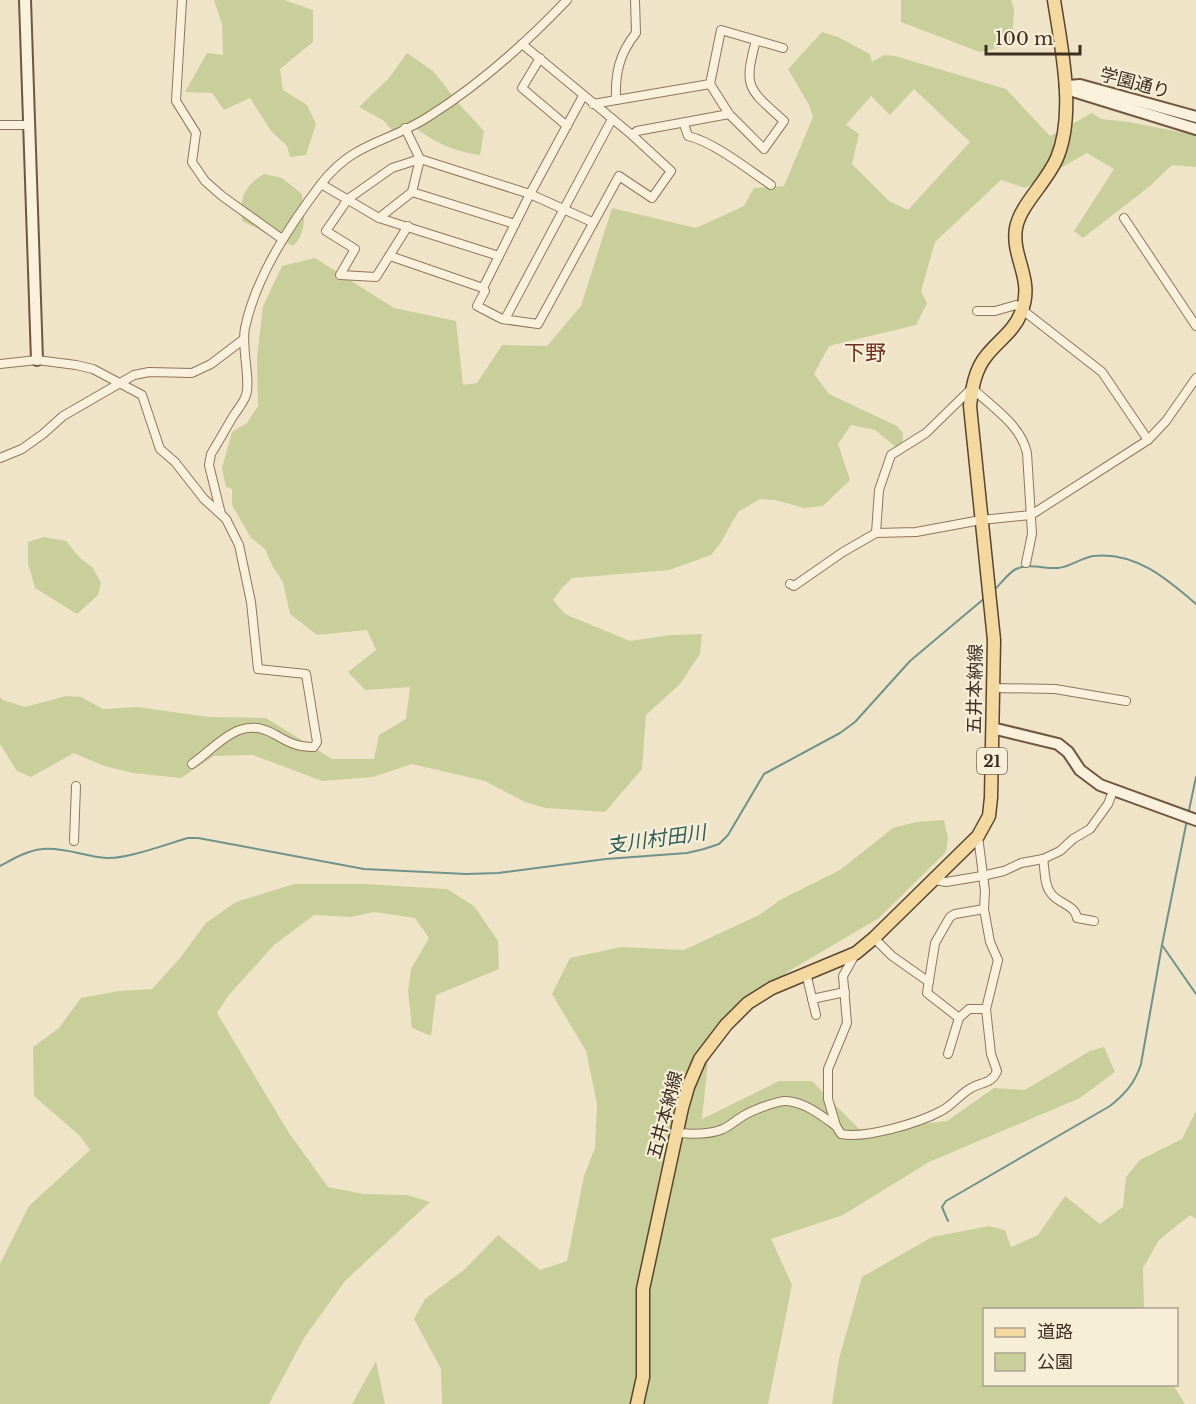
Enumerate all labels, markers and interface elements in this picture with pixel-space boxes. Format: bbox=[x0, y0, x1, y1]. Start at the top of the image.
scale bar bbox=[986, 18, 1080, 56]
text: 100 m bbox=[995, 28, 1053, 50]
street label: 学園通り bbox=[1097, 63, 1173, 103]
district label: 下野 bbox=[844, 340, 886, 366]
street label: 五井本納線 bbox=[963, 644, 987, 734]
road number: 21 bbox=[977, 748, 1007, 774]
water label: 支川村田川 bbox=[605, 820, 709, 858]
street label: 五井本納線 bbox=[643, 1069, 687, 1161]
legend bbox=[983, 1308, 1178, 1386]
text: 道路 bbox=[1037, 1321, 1073, 1343]
text: 公園 bbox=[1037, 1351, 1073, 1373]

